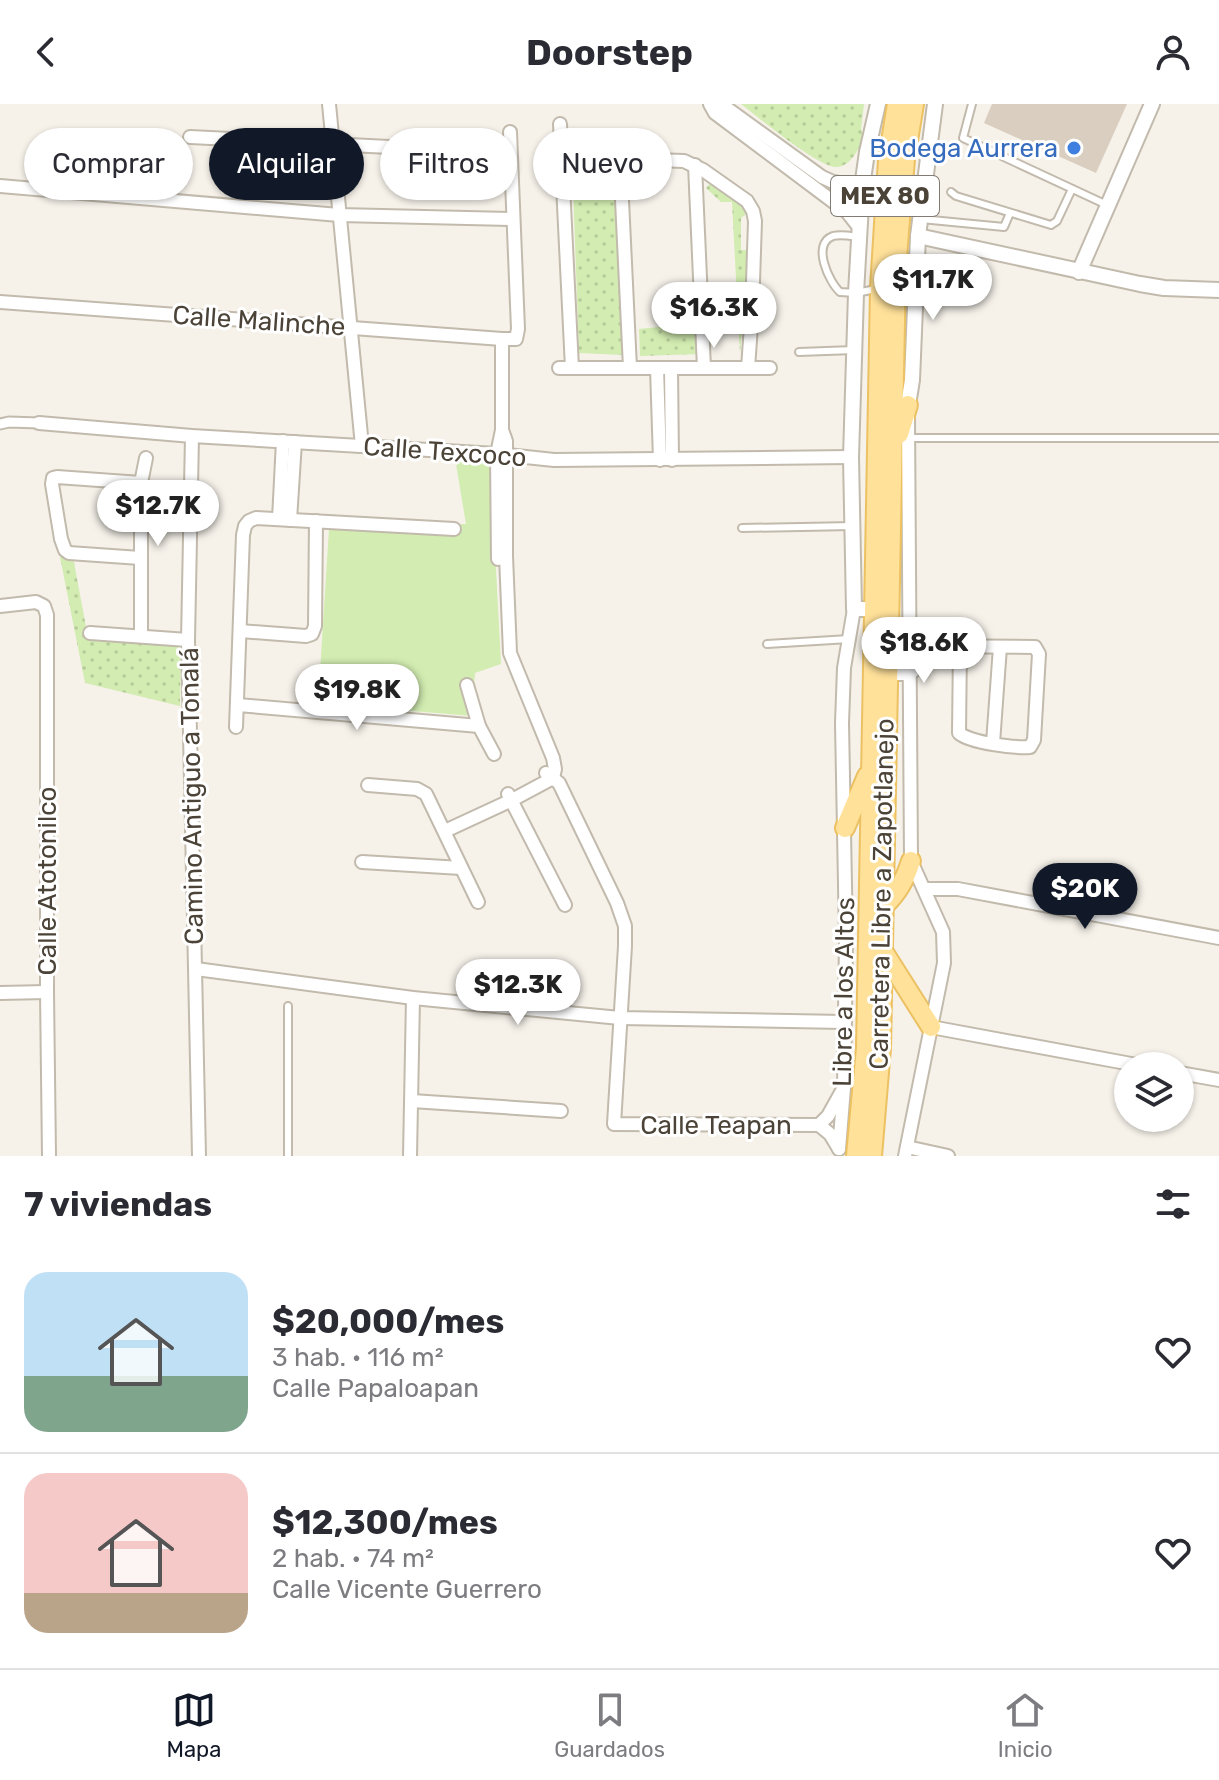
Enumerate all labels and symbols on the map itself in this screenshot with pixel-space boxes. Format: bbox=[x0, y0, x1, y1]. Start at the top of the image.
place label: Bodega Aurrera bbox=[869, 133, 1058, 164]
marker: Bodega Aurrera bbox=[1065, 139, 1083, 157]
road number: MEX 80 bbox=[831, 176, 939, 216]
pin: $11.7K bbox=[868, 254, 998, 322]
pin: $16.3K bbox=[649, 282, 779, 350]
street label: Calle Malinche bbox=[171, 299, 347, 343]
street label: Calle Texcoco bbox=[362, 431, 528, 473]
pin: $12.7K bbox=[93, 480, 223, 548]
pin: $18.6K bbox=[859, 617, 989, 685]
street label: Camino Antiguo a Tonalá bbox=[174, 647, 210, 945]
pin: $19.8K bbox=[292, 664, 422, 732]
street label: Carretera Libre a Zapotlanejo bbox=[863, 718, 901, 1070]
street label: Calle Atotonilco bbox=[32, 787, 63, 975]
pin: $20K bbox=[1038, 863, 1132, 931]
street label: Libre a los Altos bbox=[827, 897, 861, 1087]
pin: $12.3K bbox=[453, 959, 583, 1027]
street label: Calle Teapan bbox=[640, 1110, 792, 1141]

